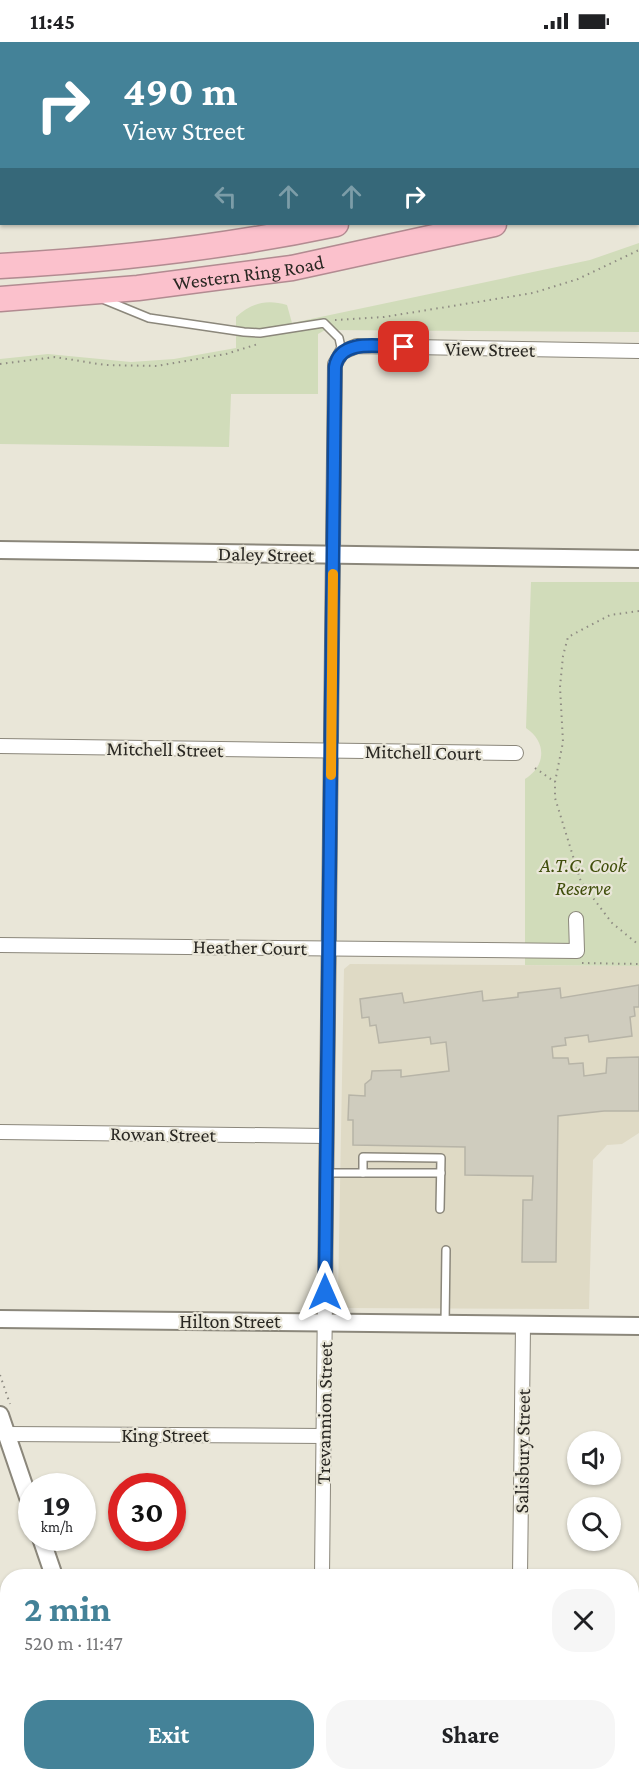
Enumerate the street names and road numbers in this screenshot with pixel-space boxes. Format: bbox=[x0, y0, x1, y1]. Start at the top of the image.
street label: Western Ring Road bbox=[172, 250, 326, 294]
street label: View Street bbox=[445, 337, 536, 361]
street label: Daley Street bbox=[218, 542, 315, 567]
street label: Mitchell Street bbox=[106, 737, 224, 761]
street label: Mitchell Court bbox=[365, 740, 482, 764]
street label: Heather Court bbox=[193, 935, 308, 959]
street label: Rowan Street bbox=[110, 1122, 217, 1146]
street label: Hilton Street bbox=[179, 1310, 281, 1332]
street label: Trevannion Street bbox=[312, 1341, 336, 1485]
street label: Salisbury Street bbox=[510, 1388, 535, 1514]
street label: King Street bbox=[121, 1424, 209, 1447]

